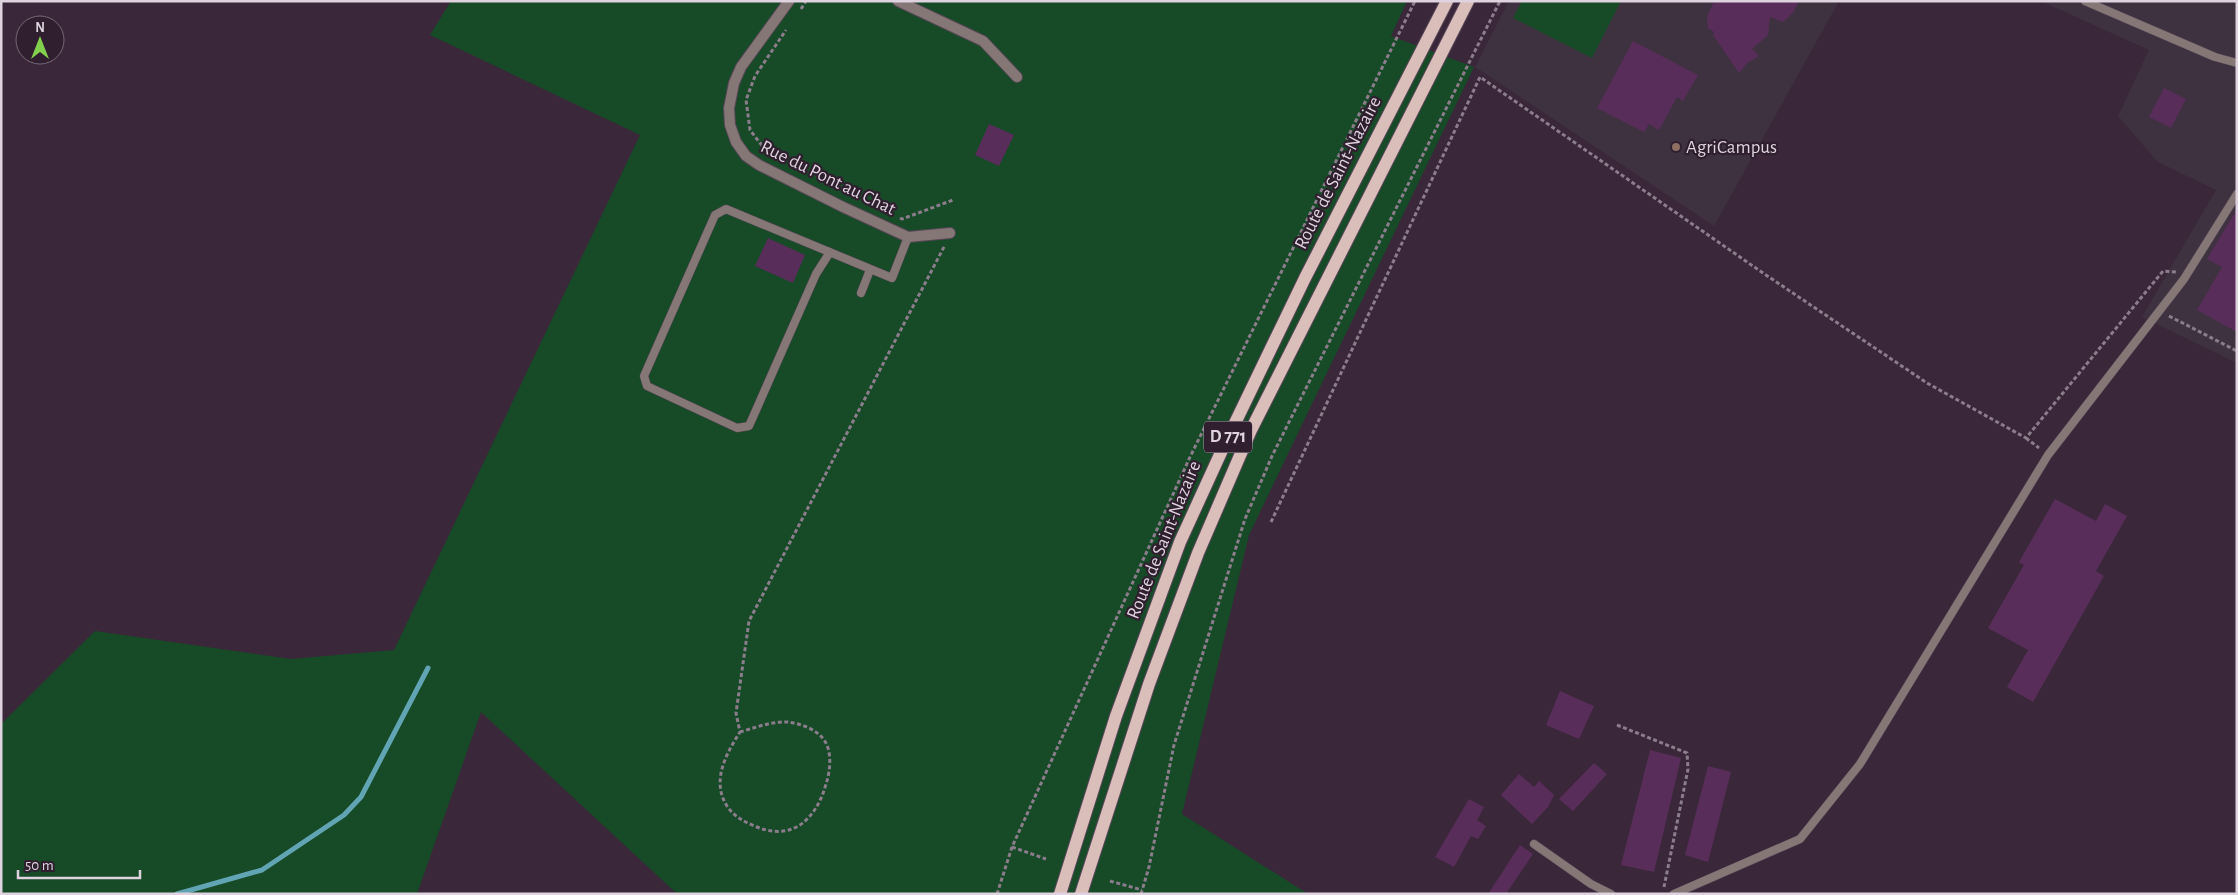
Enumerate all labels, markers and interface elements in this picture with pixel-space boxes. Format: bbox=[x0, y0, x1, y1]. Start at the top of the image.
north arrow bbox=[15, 15, 65, 65]
text: N bbox=[35, 21, 45, 35]
street label: Route de Saint-Nazaire bbox=[1291, 94, 1385, 252]
street label: Rue du Pont au Chat bbox=[757, 137, 899, 219]
place label: AgriCampus bbox=[1686, 138, 1777, 157]
marker: AgriCampus bbox=[1670, 141, 1682, 153]
road number: D 771 bbox=[1204, 422, 1252, 452]
street label: Route de Saint-Nazaire bbox=[1124, 458, 1204, 622]
scale bar bbox=[18, 848, 140, 880]
text: 50 m bbox=[25, 858, 54, 873]

